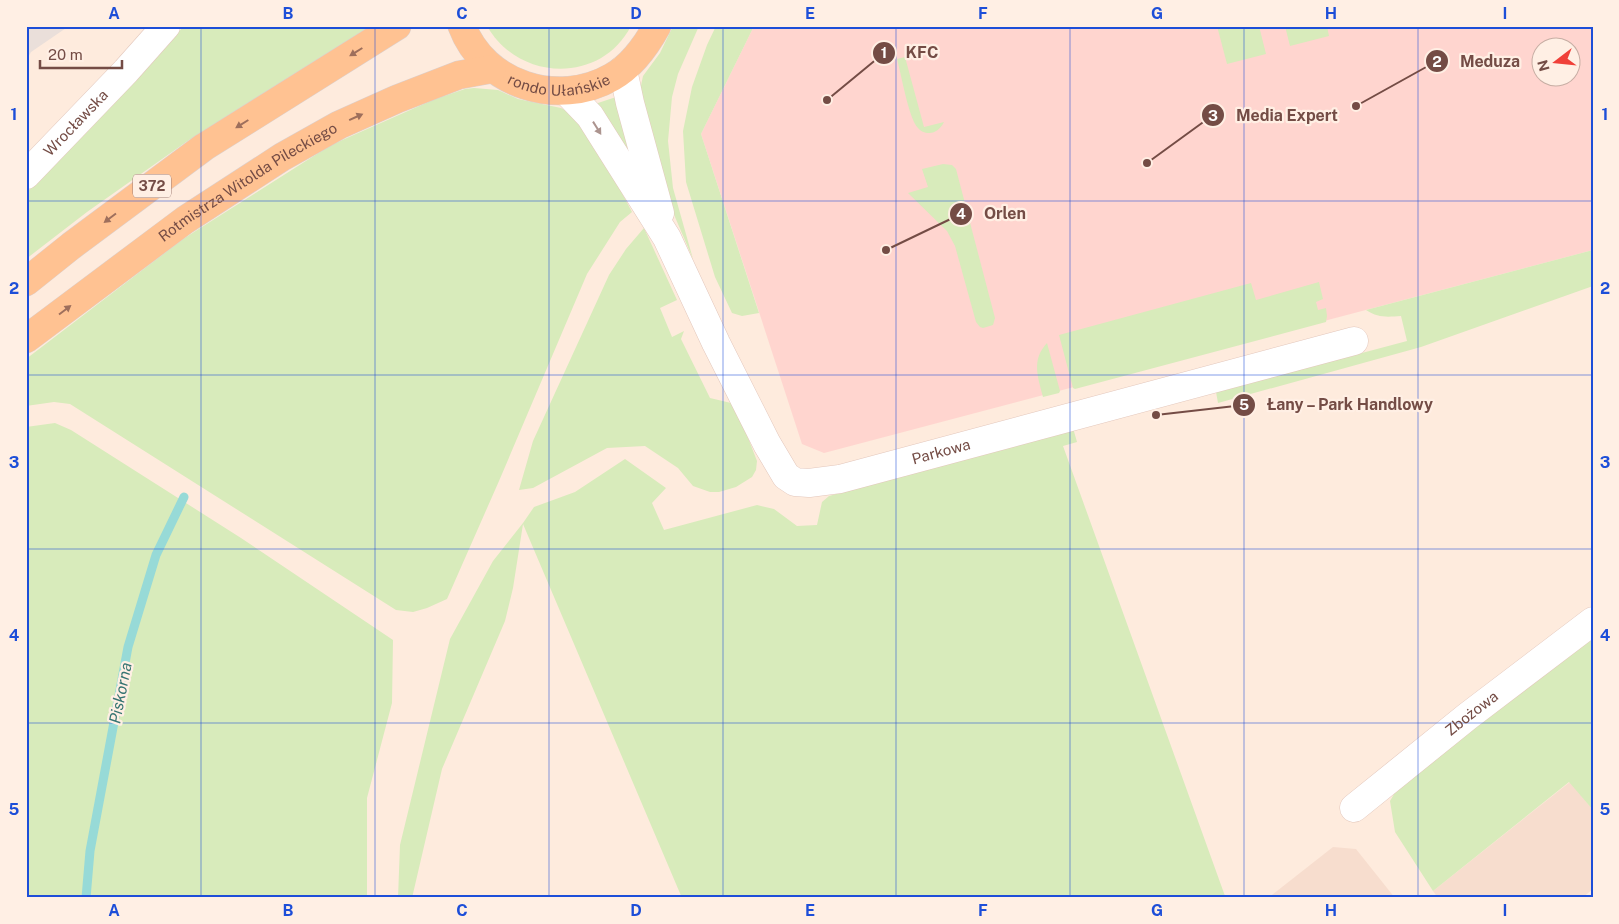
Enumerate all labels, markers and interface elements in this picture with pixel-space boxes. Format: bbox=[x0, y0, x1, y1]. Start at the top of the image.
text: A bbox=[108, 4, 120, 23]
text: B bbox=[283, 4, 294, 23]
text: C bbox=[456, 4, 468, 23]
text: D bbox=[630, 4, 642, 23]
text: E bbox=[805, 4, 815, 23]
text: F bbox=[978, 4, 988, 23]
text: G bbox=[1151, 4, 1163, 23]
text: H bbox=[1325, 4, 1337, 23]
text: I bbox=[1503, 4, 1507, 23]
callout: KFC bbox=[871, 37, 949, 68]
scale bar bbox=[40, 38, 122, 70]
north arrow bbox=[1532, 38, 1582, 88]
text: KFC bbox=[906, 43, 938, 62]
text: 1 bbox=[881, 44, 887, 61]
text: 20 m bbox=[48, 46, 83, 63]
callout: Meduza bbox=[1424, 46, 1530, 77]
one-way arrow bbox=[349, 47, 362, 57]
text: Meduza bbox=[1460, 52, 1520, 71]
text: 2 bbox=[1432, 53, 1442, 70]
text: N bbox=[1534, 58, 1553, 73]
street label: rondo Ułańskie bbox=[505, 70, 613, 99]
street label: Wrocławska bbox=[40, 86, 111, 159]
callout: Media Expert bbox=[1201, 100, 1348, 131]
text: 1 bbox=[11, 105, 17, 124]
text: 1 bbox=[1602, 105, 1608, 124]
text: Media Expert bbox=[1236, 106, 1338, 125]
text: 3 bbox=[1208, 107, 1218, 124]
one-way arrow bbox=[349, 113, 363, 121]
street label: Rotmistrza Witolda Pileckiego bbox=[155, 119, 340, 245]
one-way arrow bbox=[235, 119, 249, 128]
one-way arrow bbox=[593, 121, 602, 134]
road number: 372 bbox=[133, 175, 171, 198]
callout: Orlen bbox=[949, 198, 1036, 229]
text: Orlen bbox=[984, 204, 1026, 223]
text: 4 bbox=[956, 205, 966, 222]
one-way arrow bbox=[103, 213, 117, 223]
text: 2 bbox=[9, 279, 19, 298]
text: 2 bbox=[1600, 279, 1610, 298]
one-way arrow bbox=[58, 305, 72, 315]
callout: Łany – Park Handlowy bbox=[1231, 389, 1444, 420]
text: Łany – Park Handlowy bbox=[1267, 395, 1433, 414]
text: 5 bbox=[1239, 396, 1249, 413]
street label: Parkowa bbox=[910, 435, 972, 467]
text: 3 bbox=[9, 453, 19, 472]
text: 3 bbox=[1600, 453, 1610, 472]
text: 4 bbox=[9, 626, 20, 645]
text: 4 bbox=[1600, 626, 1611, 645]
water label: Piskorna bbox=[105, 661, 136, 725]
street label: Zbożowa bbox=[1442, 687, 1501, 739]
text: 5 bbox=[9, 800, 20, 819]
text: 5 bbox=[1600, 800, 1611, 819]
text: A bbox=[108, 901, 120, 920]
text: B bbox=[283, 901, 294, 920]
text: C bbox=[456, 901, 468, 920]
text: D bbox=[630, 901, 642, 920]
text: E bbox=[805, 901, 815, 920]
text: F bbox=[978, 901, 988, 920]
text: G bbox=[1151, 901, 1163, 920]
text: H bbox=[1325, 901, 1337, 920]
text: I bbox=[1503, 901, 1507, 920]

